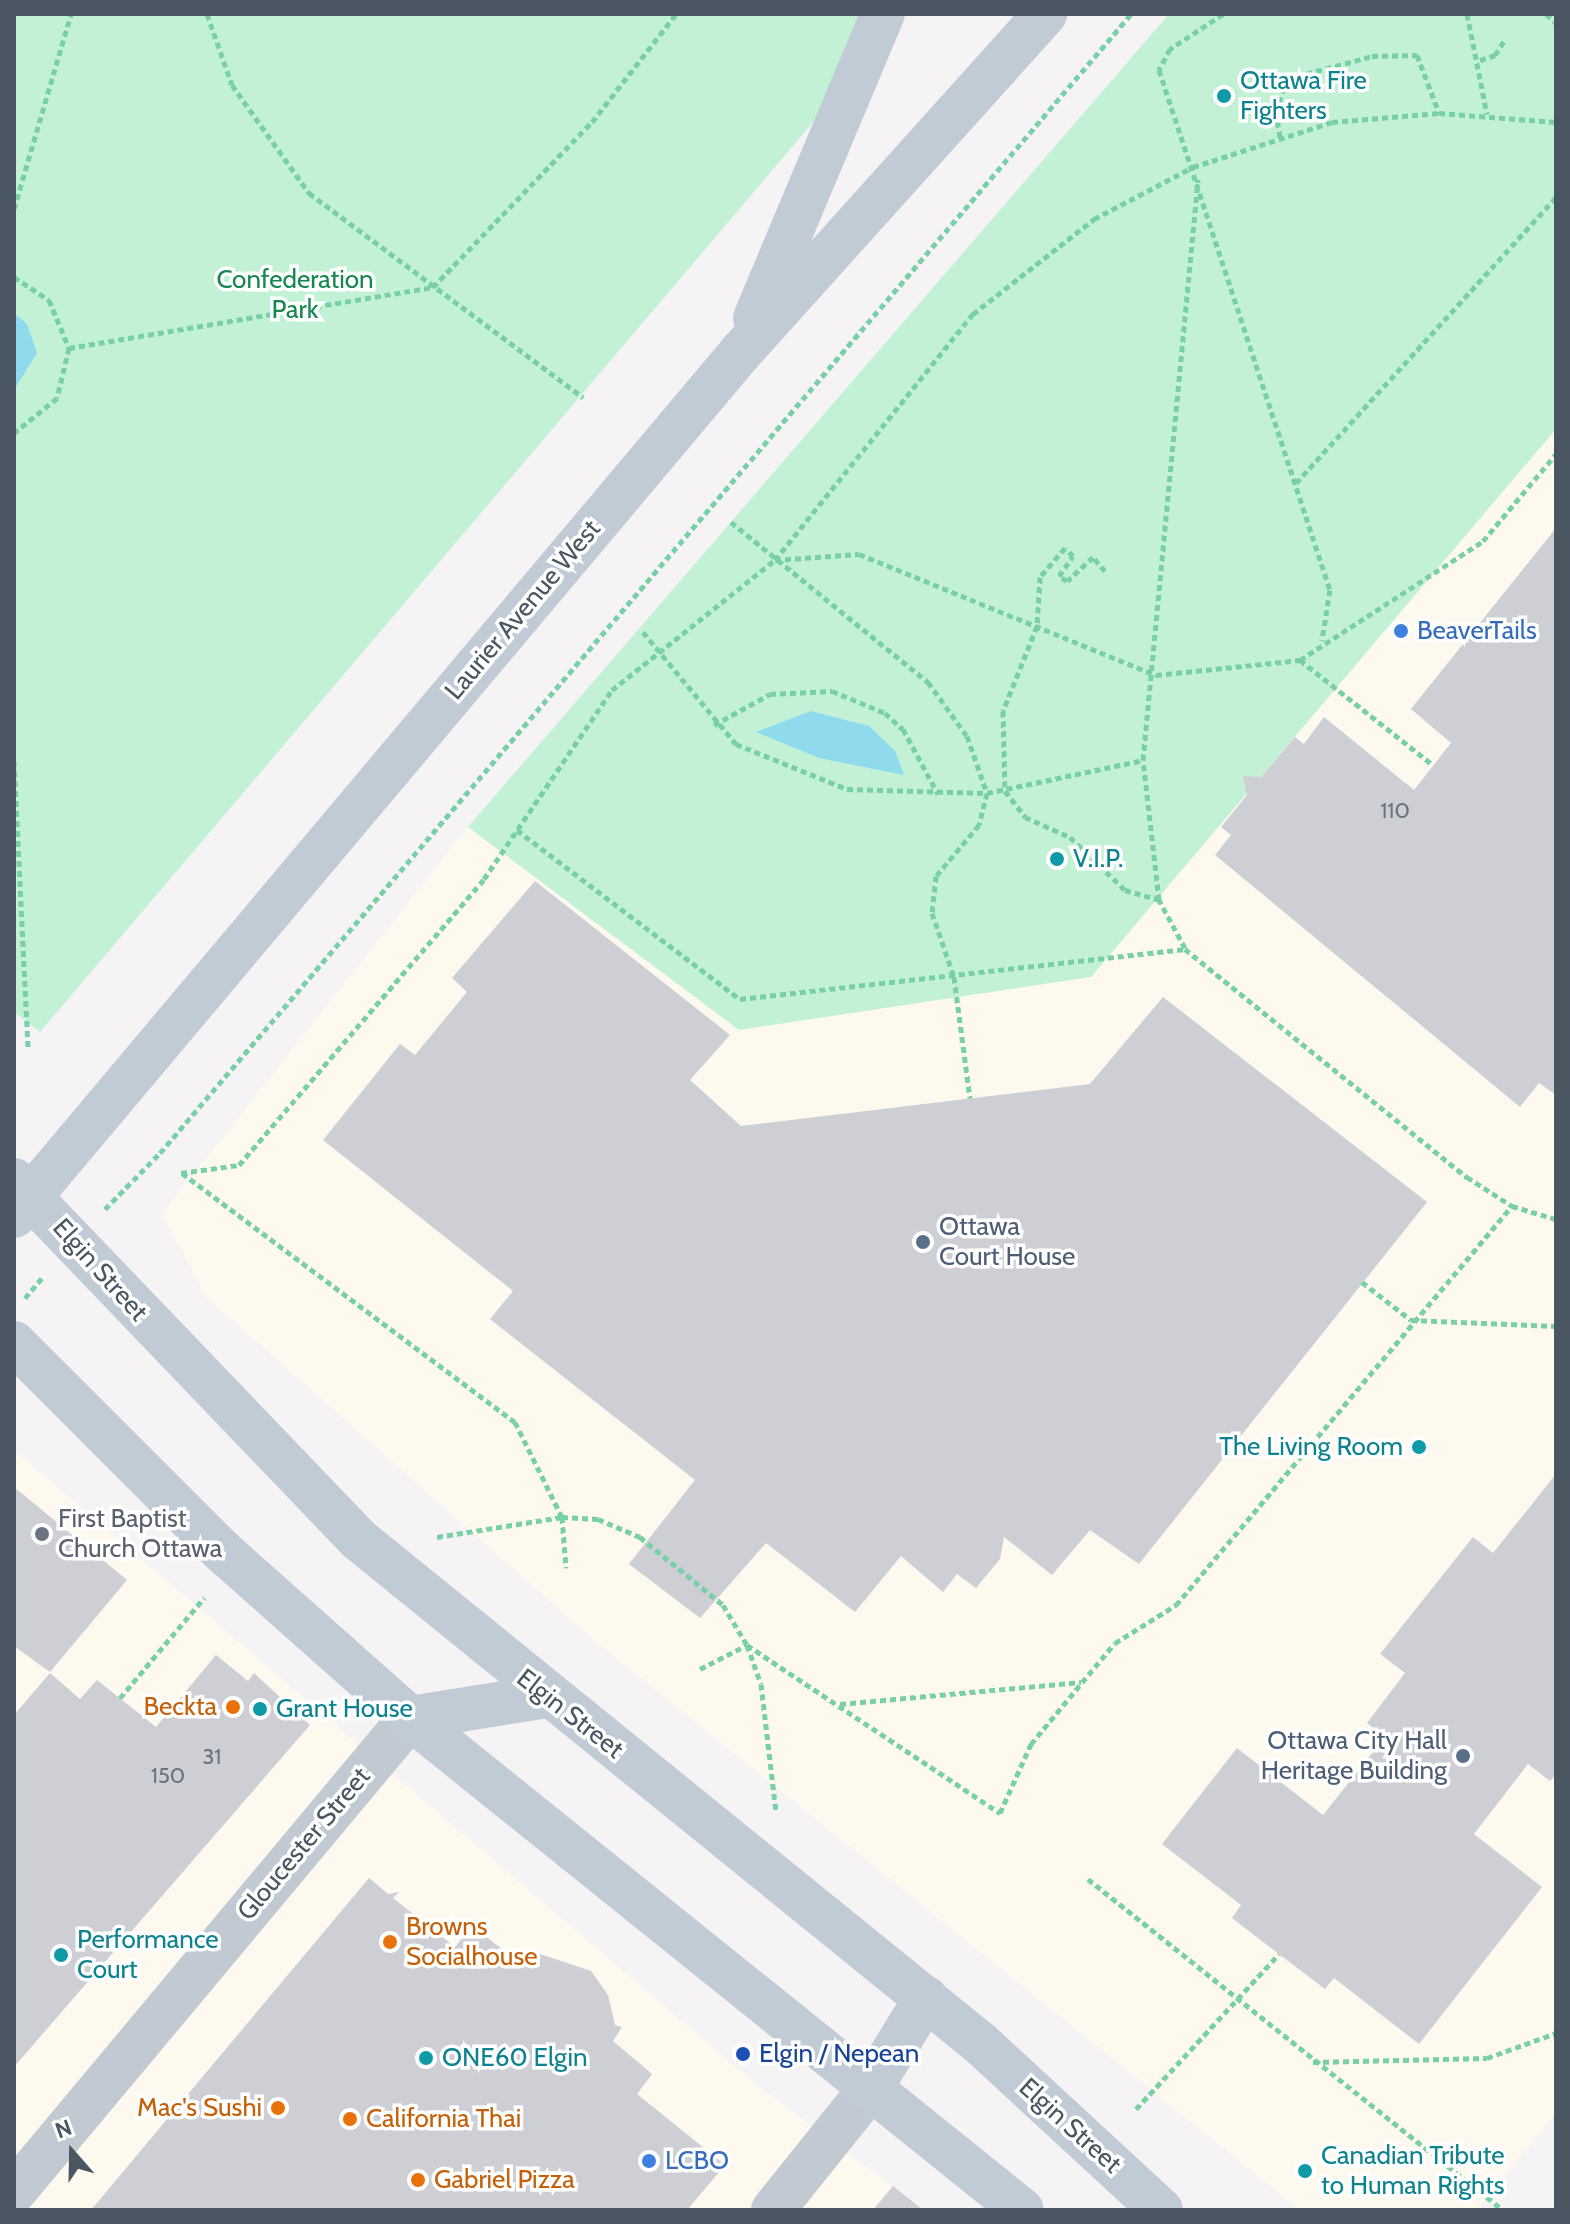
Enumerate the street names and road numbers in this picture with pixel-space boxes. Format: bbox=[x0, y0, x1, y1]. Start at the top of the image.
street label: Laurier Avenue West bbox=[439, 514, 607, 706]
street label: Elgin Street bbox=[46, 1212, 154, 1328]
street label: Elgin Street bbox=[510, 1663, 630, 1765]
street label: Gloucester Street bbox=[231, 1761, 377, 1927]
street label: Elgin Street bbox=[1012, 2072, 1128, 2180]

